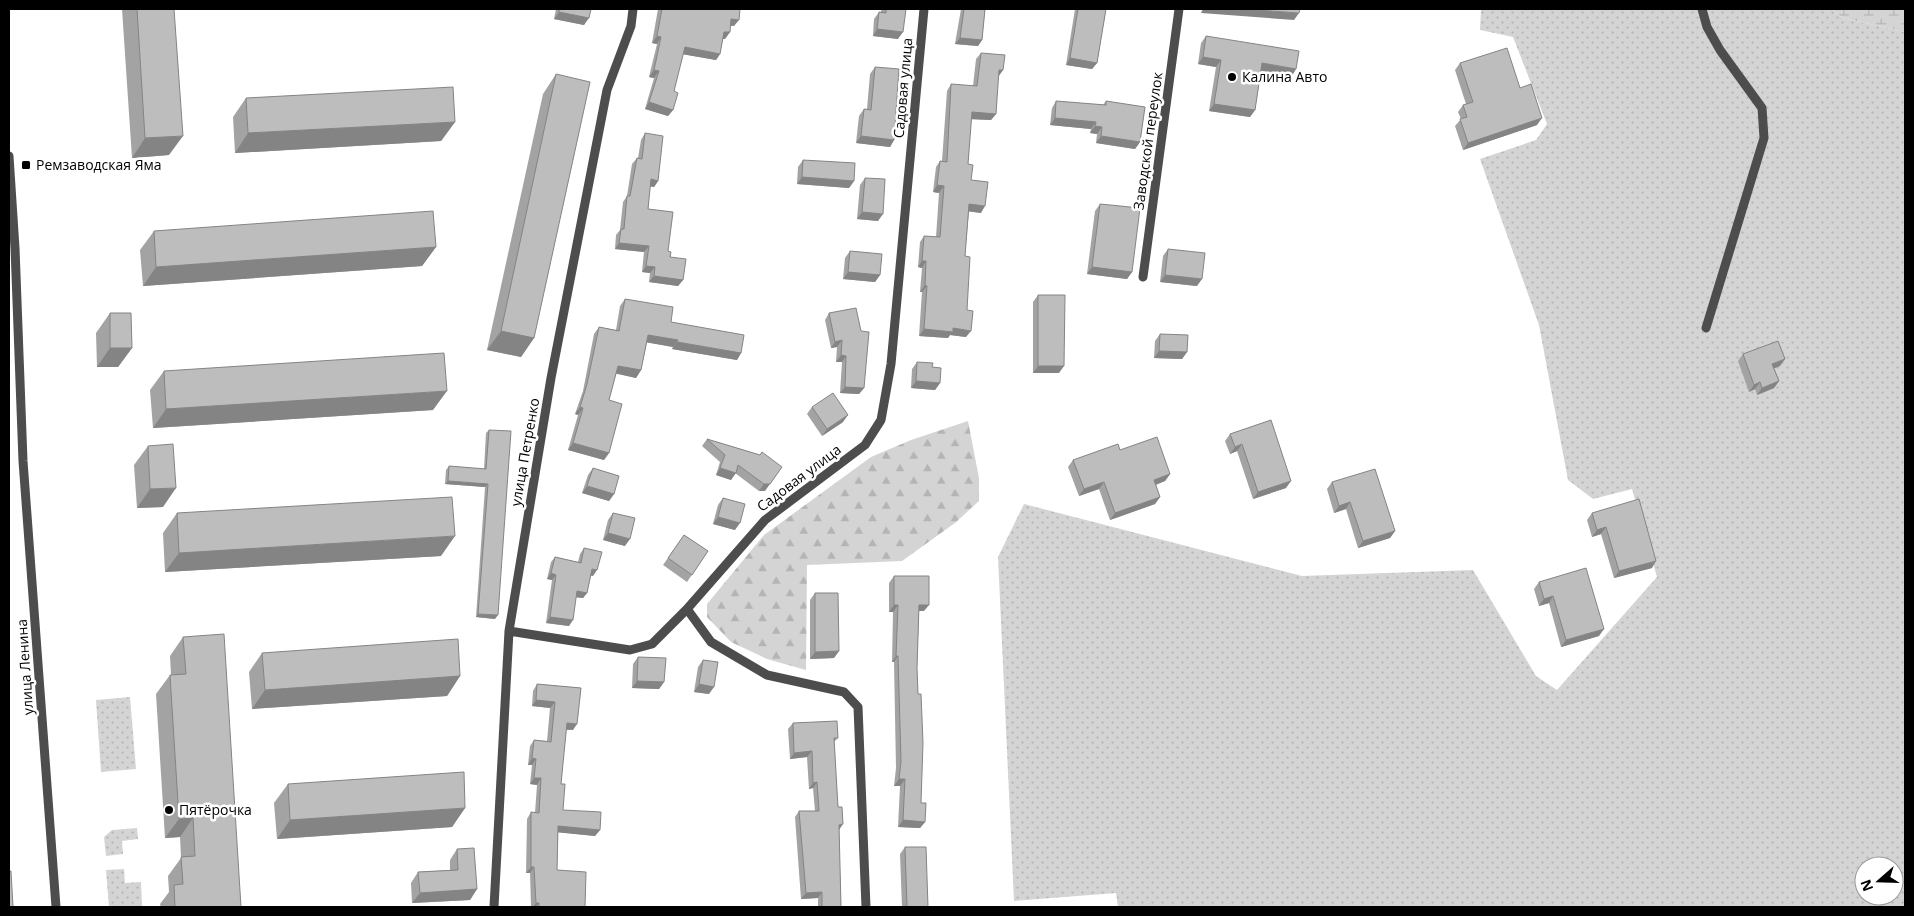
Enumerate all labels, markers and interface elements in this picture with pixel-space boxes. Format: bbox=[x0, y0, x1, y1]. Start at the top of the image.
street label: Садовая улица bbox=[889, 37, 916, 139]
place label: Калина Авто bbox=[1242, 67, 1327, 86]
street label: Заводской переулок bbox=[1128, 70, 1167, 211]
marker: Калина Авто bbox=[1226, 71, 1238, 83]
place label: Ремзаводская Яма bbox=[36, 155, 162, 174]
marker: Ремзаводская Яма bbox=[20, 159, 32, 171]
street label: улица Петренко bbox=[506, 396, 543, 508]
street label: Садовая улица bbox=[753, 440, 845, 516]
street label: улица Ленина bbox=[12, 618, 37, 716]
place label: Пятёрочка bbox=[179, 800, 252, 819]
marker: Пятёрочка bbox=[163, 804, 175, 816]
north arrow bbox=[1854, 856, 1904, 906]
text: N bbox=[1855, 877, 1877, 894]

